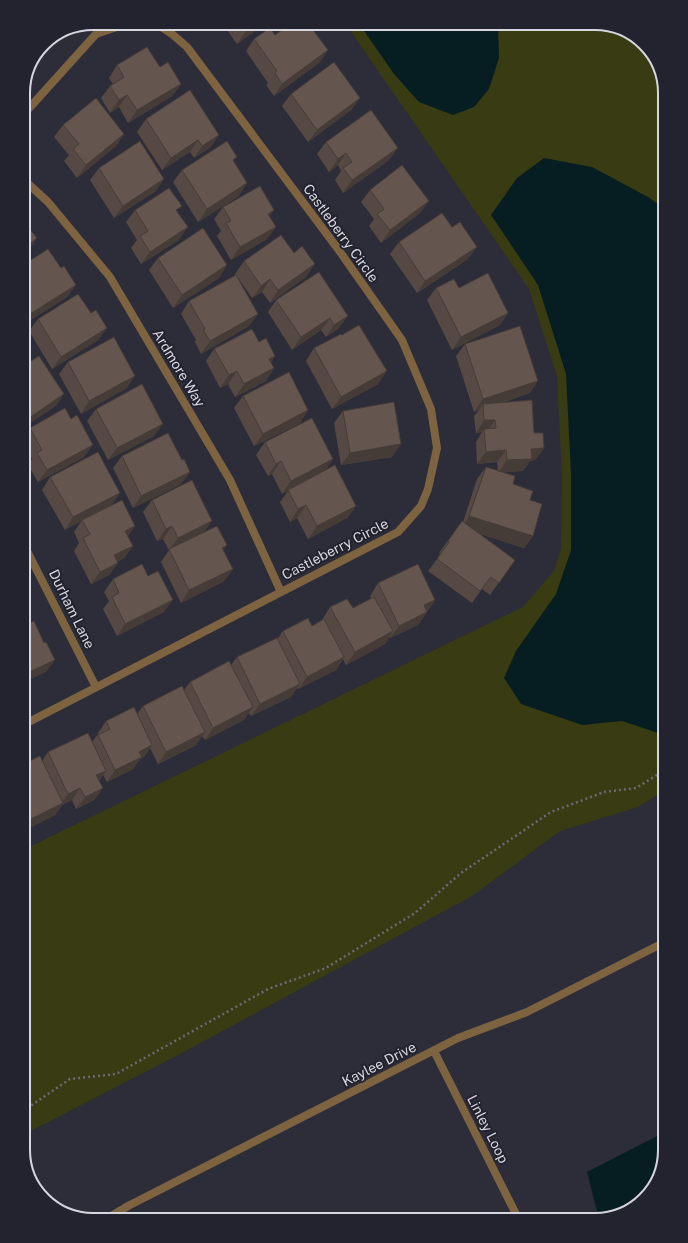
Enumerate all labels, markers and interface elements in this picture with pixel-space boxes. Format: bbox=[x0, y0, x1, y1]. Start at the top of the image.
street label: Castleberry Circle bbox=[300, 181, 382, 285]
street label: Ardmore Way bbox=[150, 326, 209, 410]
street label: Castleberry Circle bbox=[279, 515, 391, 583]
street label: Durham Lane bbox=[46, 567, 98, 651]
street label: Kaylee Drive bbox=[339, 1038, 419, 1090]
street label: Linley Loop bbox=[464, 1092, 512, 1166]

